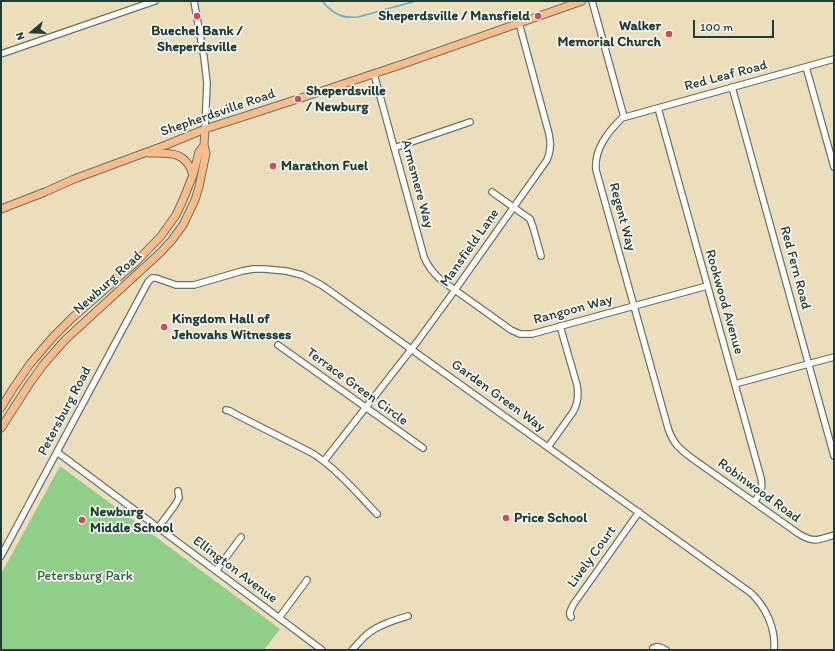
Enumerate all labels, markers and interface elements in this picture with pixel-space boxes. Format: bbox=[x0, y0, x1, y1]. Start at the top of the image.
place label: Sheperdsville / Mansfield bbox=[378, 8, 530, 24]
marker: Buechel Bank / Sheperdsville bbox=[192, 11, 202, 21]
marker: Sheperdsville / Mansfield bbox=[533, 11, 543, 21]
north arrow bbox=[12, 12, 52, 52]
scale bar bbox=[695, 12, 776, 38]
place label: Walker Memorial Church bbox=[558, 18, 661, 50]
text: 100 m bbox=[700, 20, 733, 34]
place label: Buechel Bank / Sheperdsville bbox=[151, 23, 243, 56]
marker: Walker Memorial Church bbox=[664, 29, 674, 39]
text: N bbox=[13, 30, 28, 42]
street label: Red Leaf Road bbox=[683, 57, 769, 95]
place label: Sheperdsville / Newburg bbox=[306, 83, 386, 116]
street label: Shepherdsville Road bbox=[158, 85, 278, 141]
marker: Sheperdsville / Newburg bbox=[293, 94, 303, 104]
street label: Armsmere Way bbox=[397, 138, 437, 230]
place label: Marathon Fuel bbox=[281, 158, 368, 174]
marker: Marathon Fuel bbox=[268, 161, 278, 171]
street label: Regent Way bbox=[605, 181, 639, 253]
street label: Mansfield Lane bbox=[437, 206, 503, 290]
street label: Red Fern Road bbox=[776, 224, 814, 312]
street label: Newburg Road bbox=[70, 248, 146, 318]
street label: Rookwood Avenue bbox=[701, 248, 747, 356]
street label: Rangoon Way bbox=[532, 291, 614, 329]
place label: Kingdom Hall of Jehovahs Witnesses bbox=[172, 311, 291, 344]
marker: Kingdom Hall of Jehovahs Witnesses bbox=[159, 322, 169, 332]
street label: Terrace Green Circle bbox=[303, 344, 411, 430]
street label: Garden Green Way bbox=[448, 356, 548, 436]
street label: Petersburg Road bbox=[34, 364, 96, 458]
street label: Robinwood Road bbox=[714, 455, 804, 527]
place label: Newburg Middle School bbox=[90, 504, 173, 536]
place label: Price School bbox=[514, 510, 587, 526]
marker: Price School bbox=[501, 513, 511, 523]
marker: Newburg Middle School bbox=[77, 515, 87, 525]
street label: Lively Court bbox=[564, 523, 620, 591]
street label: Ellington Avenue bbox=[189, 533, 281, 607]
park label: Petersburg Park bbox=[37, 568, 133, 584]

